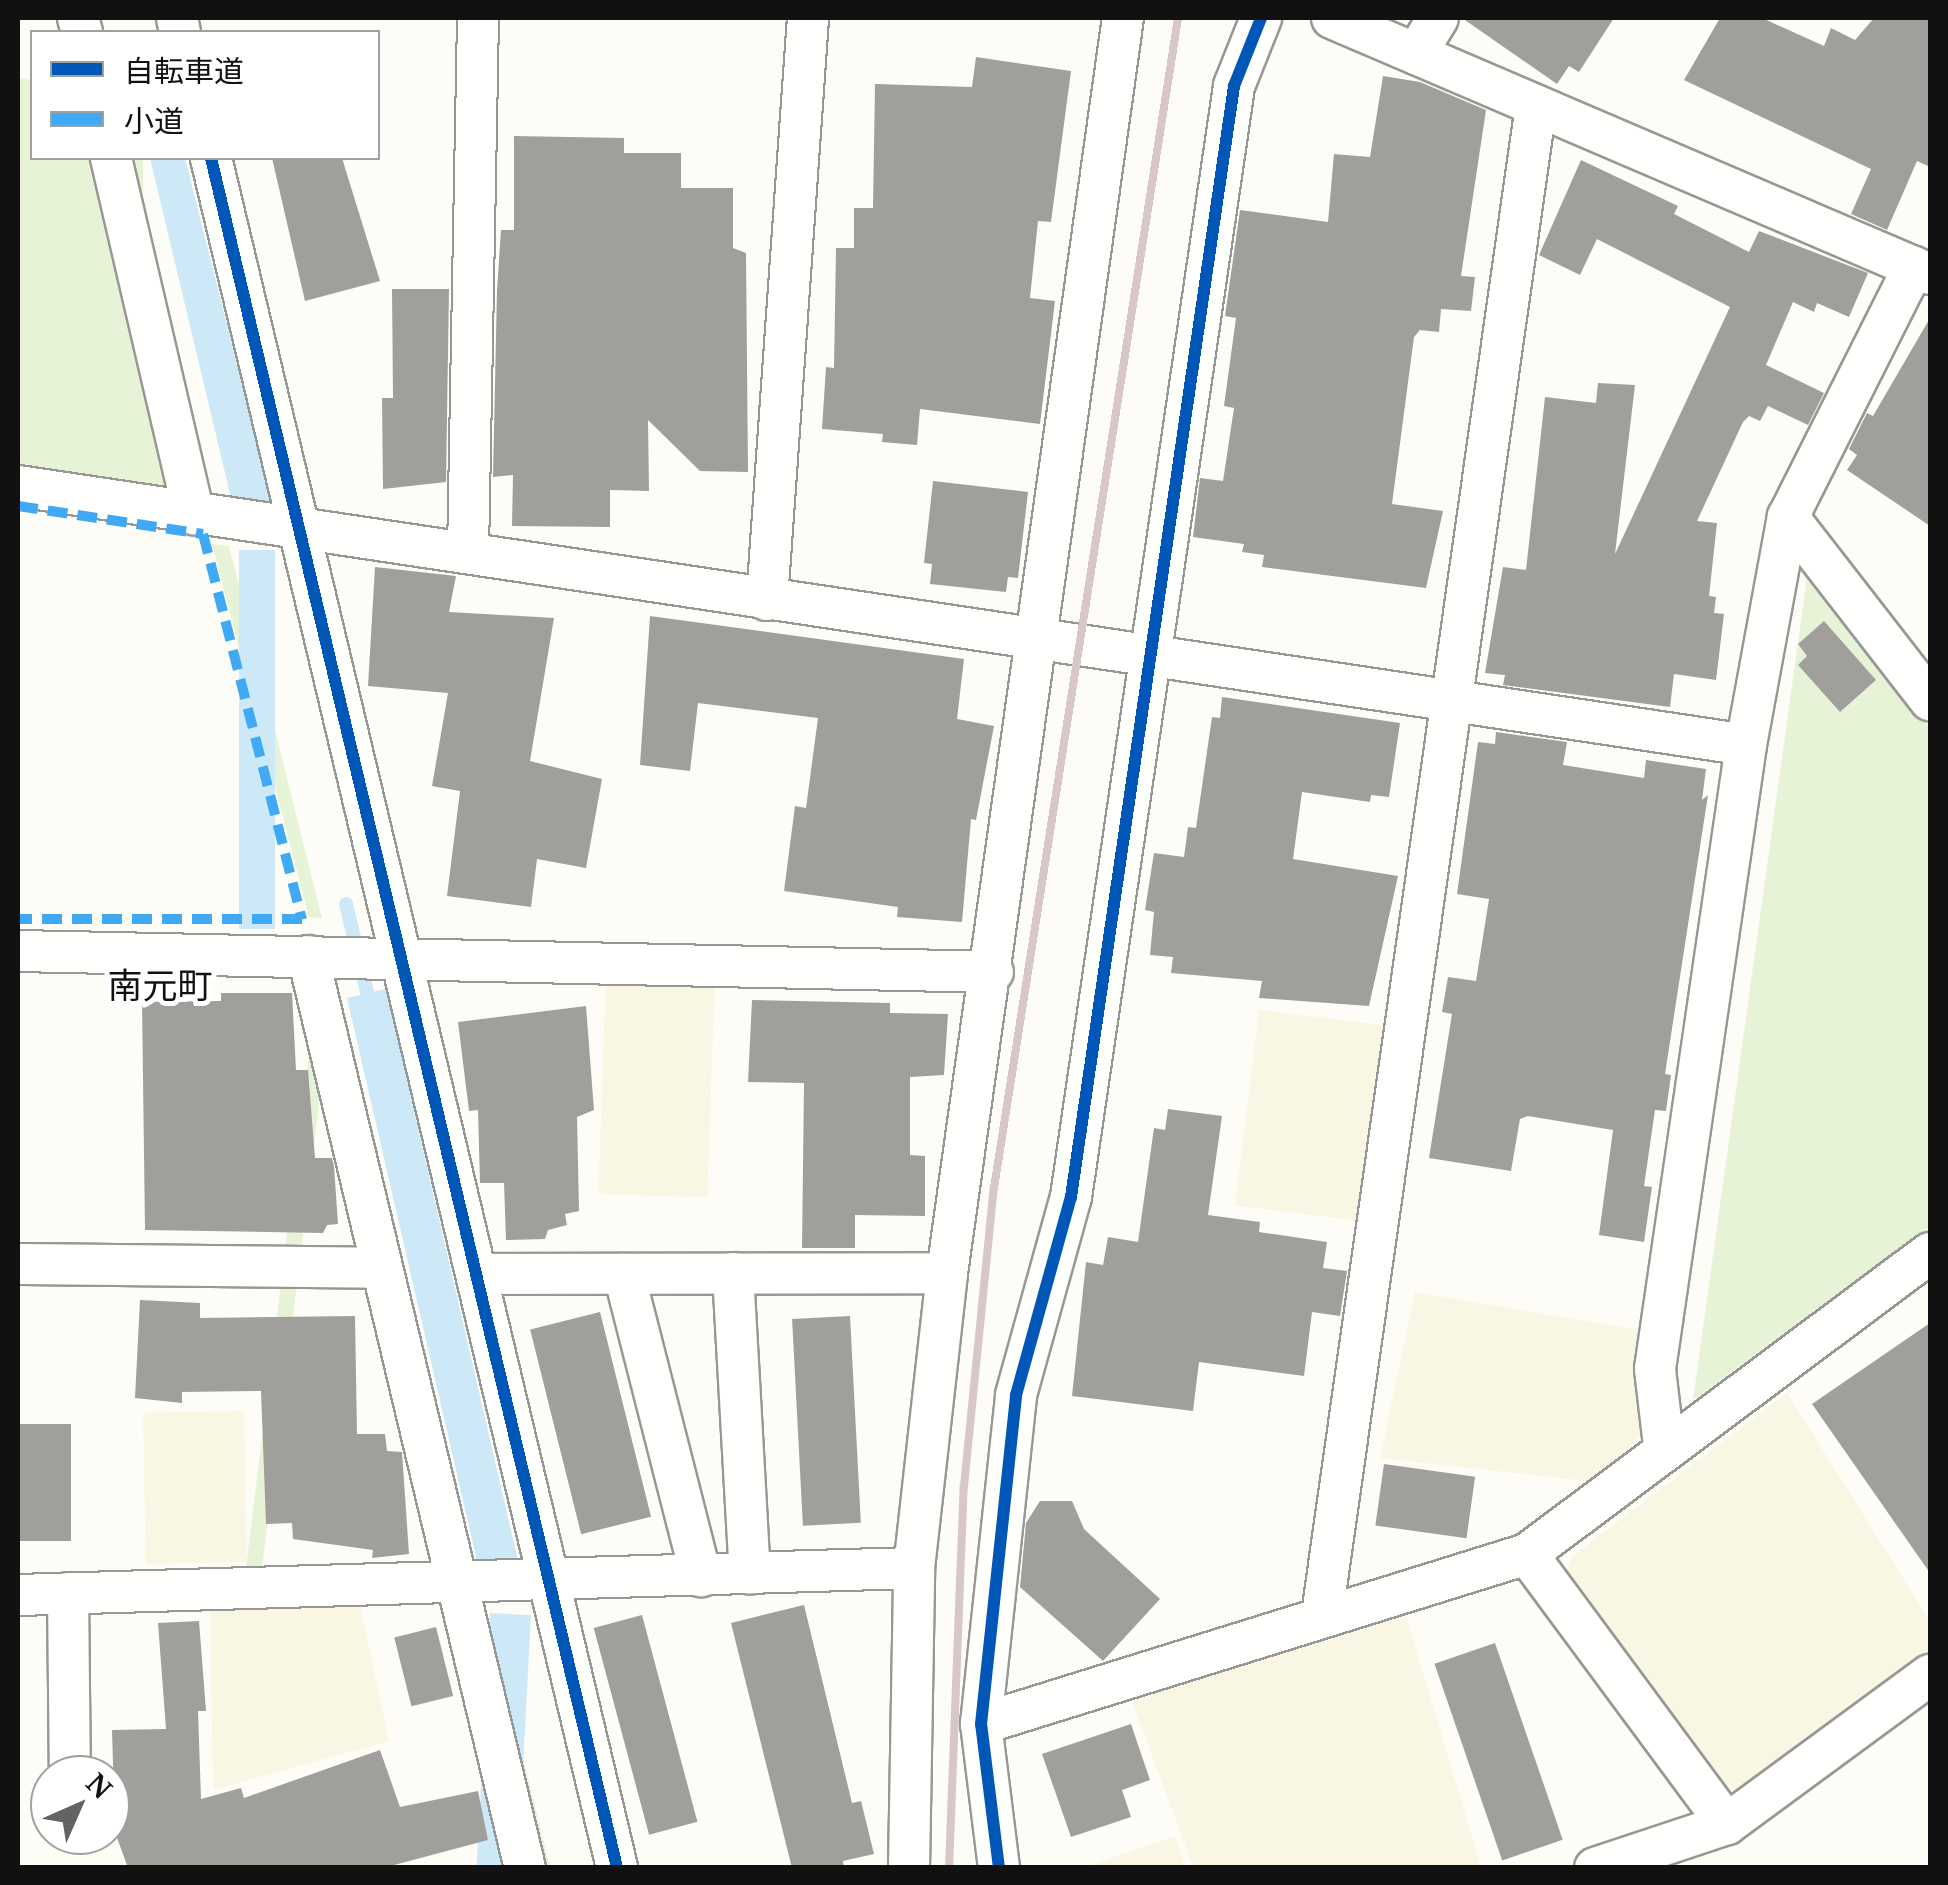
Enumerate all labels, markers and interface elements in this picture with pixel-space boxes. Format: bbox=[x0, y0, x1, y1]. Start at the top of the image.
legend bbox=[30, 30, 380, 160]
text: 自転車道 bbox=[124, 50, 244, 91]
text: 小道 bbox=[124, 100, 184, 141]
district label: 南元町 bbox=[108, 964, 212, 1006]
north arrow bbox=[30, 1755, 130, 1855]
text: N bbox=[79, 1764, 121, 1806]

